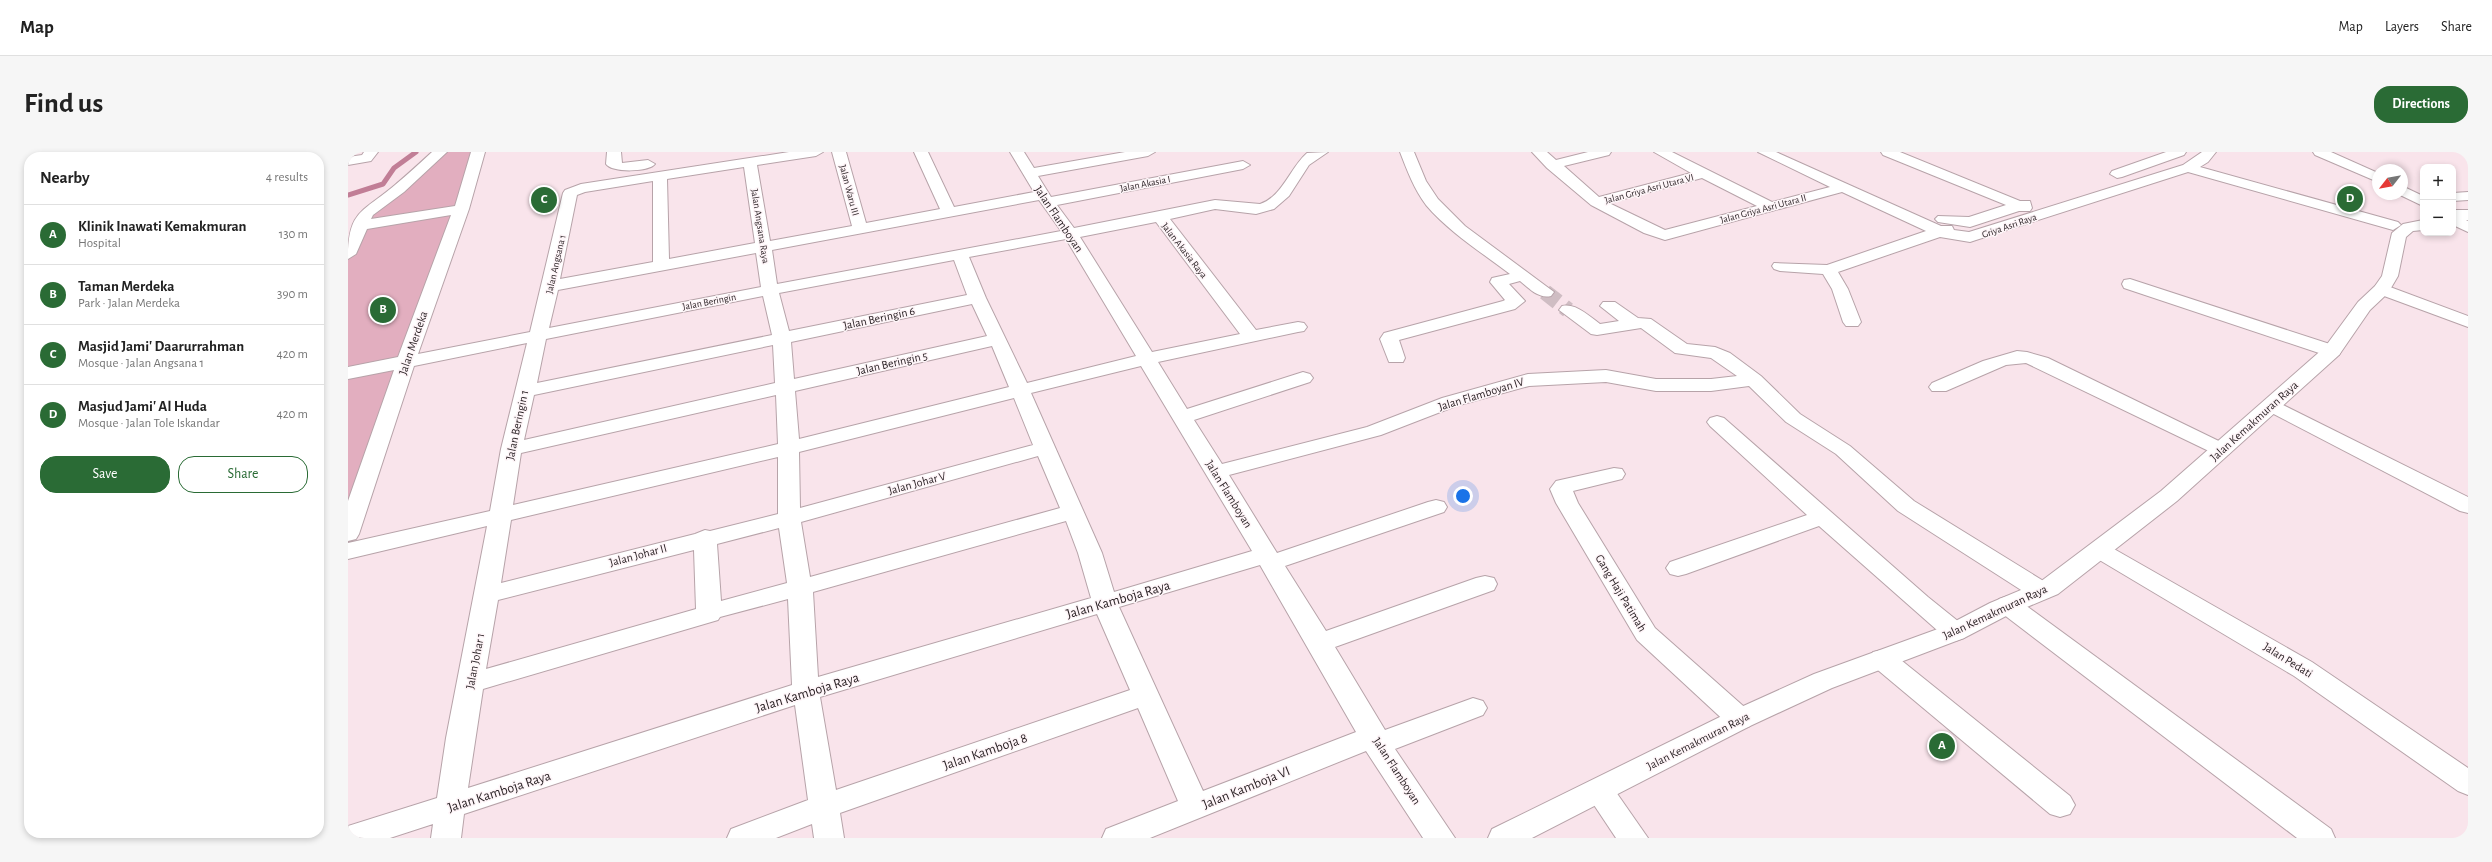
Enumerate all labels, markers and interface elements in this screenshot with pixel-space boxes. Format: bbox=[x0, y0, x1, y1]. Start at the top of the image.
text: Map bbox=[20, 18, 54, 37]
text: Map bbox=[2338, 20, 2363, 34]
text: Layers bbox=[2385, 20, 2419, 34]
text: Share bbox=[2441, 20, 2472, 34]
button: Directions bbox=[2374, 86, 2468, 123]
text: Find us bbox=[24, 90, 103, 118]
street label: Jalan Waru III bbox=[837, 164, 861, 217]
north arrow bbox=[2372, 164, 2408, 200]
map controls bbox=[2420, 164, 2456, 236]
button: + bbox=[2420, 164, 2456, 200]
text: Nearby bbox=[40, 169, 90, 186]
text: 4 results bbox=[266, 171, 308, 184]
street label: Jalan Griya Asri Utara VI bbox=[1604, 172, 1695, 206]
street label: Jalan Akasia I bbox=[1119, 174, 1171, 194]
street label: Jalan Flamboyan bbox=[1032, 184, 1086, 255]
pin: D bbox=[2337, 184, 2363, 214]
pin: C bbox=[531, 185, 557, 215]
street label: Jalan Angsana Raya bbox=[749, 188, 771, 264]
street label: Jalan Griya Asri Utara II bbox=[1719, 193, 1807, 225]
button: − bbox=[2420, 200, 2456, 236]
street label: Griya Asri Raya bbox=[1981, 212, 2038, 240]
text: Klinik Inawati Kemakmuran bbox=[78, 219, 247, 234]
street label: Jalan Akasia Raya bbox=[1160, 221, 1209, 280]
text: A bbox=[49, 228, 57, 241]
text: 130 m bbox=[279, 228, 308, 241]
street label: Jalan Angsana 1 bbox=[544, 234, 568, 295]
text: Hospital bbox=[78, 237, 121, 250]
text: Taman Merdeka bbox=[78, 279, 174, 294]
text: B bbox=[49, 288, 57, 301]
text: 390 m bbox=[277, 288, 308, 301]
street label: Jalan Beringin bbox=[682, 292, 737, 312]
pin: B bbox=[370, 295, 396, 325]
text: Park · Jalan Merdeka bbox=[78, 297, 180, 310]
street label: Jalan Beringin 6 bbox=[842, 304, 916, 331]
street label: Jalan Merdeka bbox=[396, 309, 430, 377]
text: Masjid Jami' Daarurrahman bbox=[78, 339, 244, 354]
text: C bbox=[50, 348, 56, 361]
text: 420 m bbox=[276, 348, 308, 361]
street label: Jalan Beringin 5 bbox=[855, 349, 929, 377]
text: Mosque · Jalan Angsana 1 bbox=[78, 357, 204, 370]
street label: Jalan Flamboyan IV bbox=[1437, 375, 1526, 414]
street label: Jalan Kemakmuran Raya bbox=[2208, 378, 2301, 464]
street label: Jalan Beringin 1 bbox=[504, 389, 530, 461]
text: Masjud Jami' Al Huda bbox=[78, 399, 207, 414]
text: D bbox=[49, 408, 57, 421]
text: 420 m bbox=[276, 408, 308, 421]
text: Mosque · Jalan Tole Iskandar bbox=[78, 417, 220, 430]
button: Save bbox=[40, 456, 170, 493]
button: Share bbox=[178, 456, 308, 493]
street label: Jalan Flamboyan bbox=[1203, 458, 1255, 530]
street label: Jalan Johar V bbox=[887, 469, 947, 496]
your location bbox=[1453, 486, 1473, 506]
street label: Jalan Johar II bbox=[608, 542, 668, 568]
street label: Gang Haji Patimah bbox=[1592, 552, 1649, 634]
street label: Jalan Kamboja Raya bbox=[1065, 578, 1172, 621]
street label: Jalan Kemakmuran Raya bbox=[1941, 582, 2050, 642]
street label: Jalan Johar 1 bbox=[464, 632, 486, 690]
street label: Jalan Pedati bbox=[2261, 640, 2315, 680]
street label: Jalan Kamboja Raya bbox=[754, 670, 861, 715]
street label: Jalan Kemakmuran Raya bbox=[1645, 710, 1752, 773]
street label: Jalan Kamboja 8 bbox=[941, 731, 1029, 773]
pin: A bbox=[1929, 731, 1955, 761]
street label: Jalan Flamboyan bbox=[1370, 735, 1423, 807]
street label: Jalan Kamboja VI bbox=[1201, 764, 1292, 812]
street label: Jalan Kamboja Raya bbox=[446, 769, 553, 815]

